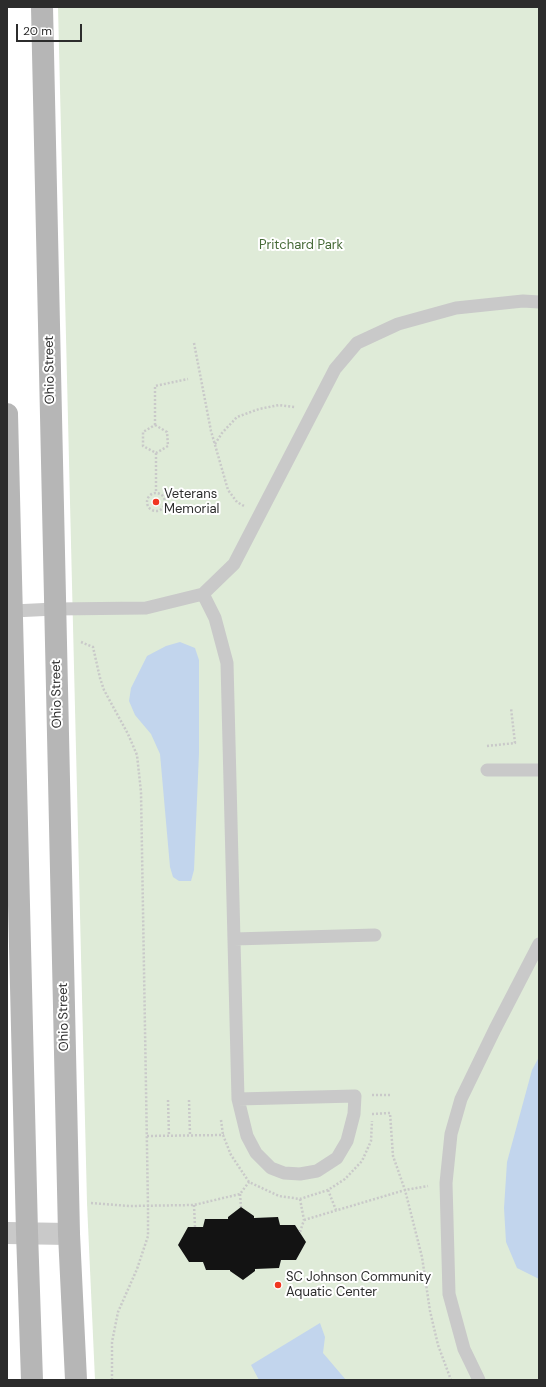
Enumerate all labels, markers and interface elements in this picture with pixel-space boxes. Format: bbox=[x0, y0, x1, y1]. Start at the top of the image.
scale bar bbox=[18, 16, 84, 42]
text: 20 m bbox=[23, 23, 52, 39]
park label: Pritchard Park bbox=[259, 238, 343, 254]
street label: Ohio Street bbox=[42, 336, 58, 404]
place label: Veterans Memorial bbox=[164, 487, 220, 518]
marker: Veterans Memorial bbox=[151, 497, 161, 507]
street label: Ohio Street bbox=[49, 660, 65, 728]
street label: Ohio Street bbox=[56, 983, 72, 1051]
place label: SC Johnson Community Aquatic Center bbox=[286, 1270, 431, 1301]
marker: SC Johnson Community Aquatic Center bbox=[273, 1280, 283, 1290]

